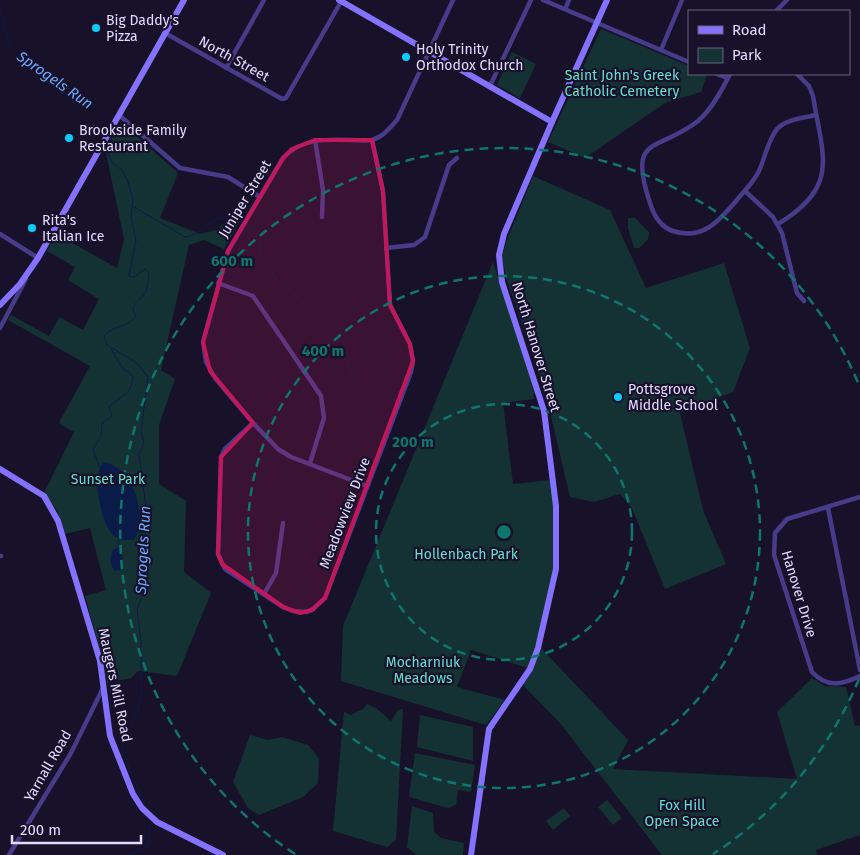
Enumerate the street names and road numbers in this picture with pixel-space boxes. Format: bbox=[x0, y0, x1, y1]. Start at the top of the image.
street label: North Street bbox=[196, 33, 273, 86]
street label: Juniper Street bbox=[215, 156, 275, 241]
street label: North Hanover Street bbox=[508, 280, 564, 415]
street label: Meadowview Drive bbox=[316, 455, 374, 571]
street label: Hanover Drive bbox=[778, 549, 820, 639]
street label: Maugers Mill Road bbox=[95, 627, 135, 743]
street label: Yarnall Road bbox=[21, 727, 75, 805]

